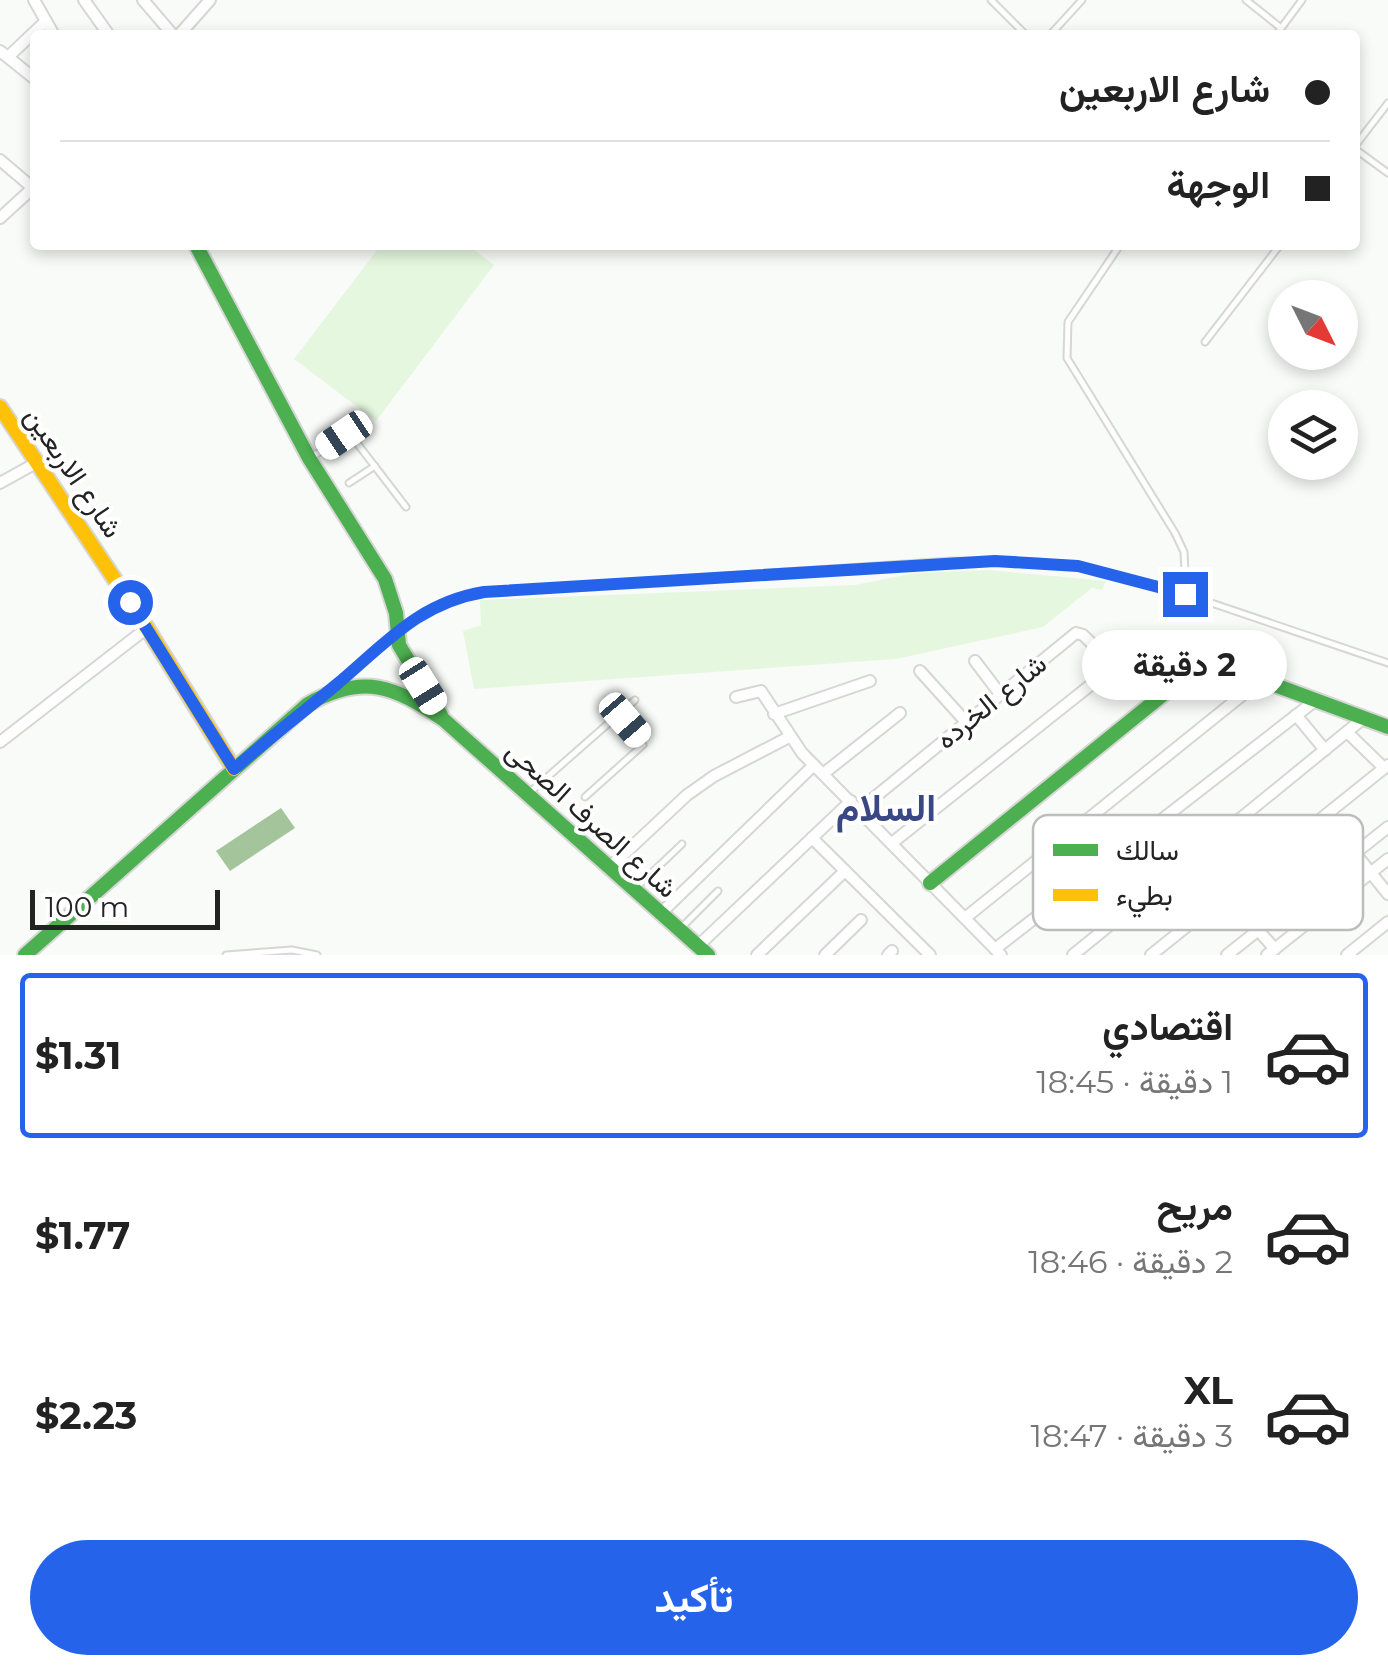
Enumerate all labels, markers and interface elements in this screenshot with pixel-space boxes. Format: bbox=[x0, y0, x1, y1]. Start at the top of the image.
text: شارع الاربعين bbox=[1059, 65, 1270, 112]
text: الوجهة bbox=[1167, 161, 1270, 208]
north arrow bbox=[1268, 280, 1358, 370]
map controls bbox=[1268, 280, 1358, 480]
button: layers bbox=[1268, 390, 1358, 480]
street label: شارع الاربعين bbox=[16, 400, 130, 545]
car bbox=[311, 406, 377, 464]
route end bbox=[1163, 572, 1208, 617]
route start bbox=[108, 580, 153, 625]
callout: 2 دقيقة bbox=[1082, 629, 1288, 699]
text: 2 دقيقة bbox=[1133, 645, 1236, 684]
street label: شارع الخرده bbox=[929, 646, 1054, 757]
car bbox=[394, 653, 452, 719]
car bbox=[594, 688, 656, 752]
street label: شارع الصرف الصحى bbox=[498, 733, 685, 906]
district label: السلام bbox=[836, 784, 936, 833]
legend bbox=[1033, 815, 1363, 930]
text: سالك bbox=[1116, 833, 1179, 867]
text: بطيء bbox=[1116, 878, 1173, 918]
scale bar bbox=[30, 885, 220, 930]
text: 100 m bbox=[45, 890, 129, 924]
text: اقتصادي bbox=[1102, 1003, 1233, 1050]
icon: car bbox=[1263, 1011, 1353, 1101]
text: $1.31 bbox=[35, 1032, 122, 1079]
text: 1 دقيقة · 18:45 bbox=[1036, 1062, 1233, 1101]
text: مريح bbox=[1157, 1183, 1233, 1230]
icon: car bbox=[1263, 1191, 1353, 1281]
text: $1.77 bbox=[35, 1212, 130, 1259]
text: 2 دقيقة · 18:46 bbox=[1028, 1242, 1233, 1281]
text: XL bbox=[1184, 1367, 1233, 1414]
icon: car bbox=[1263, 1371, 1353, 1461]
text: $2.23 bbox=[35, 1392, 137, 1439]
text: 3 دقيقة · 18:47 bbox=[1031, 1416, 1233, 1455]
button: تأكيد bbox=[30, 1540, 1358, 1655]

